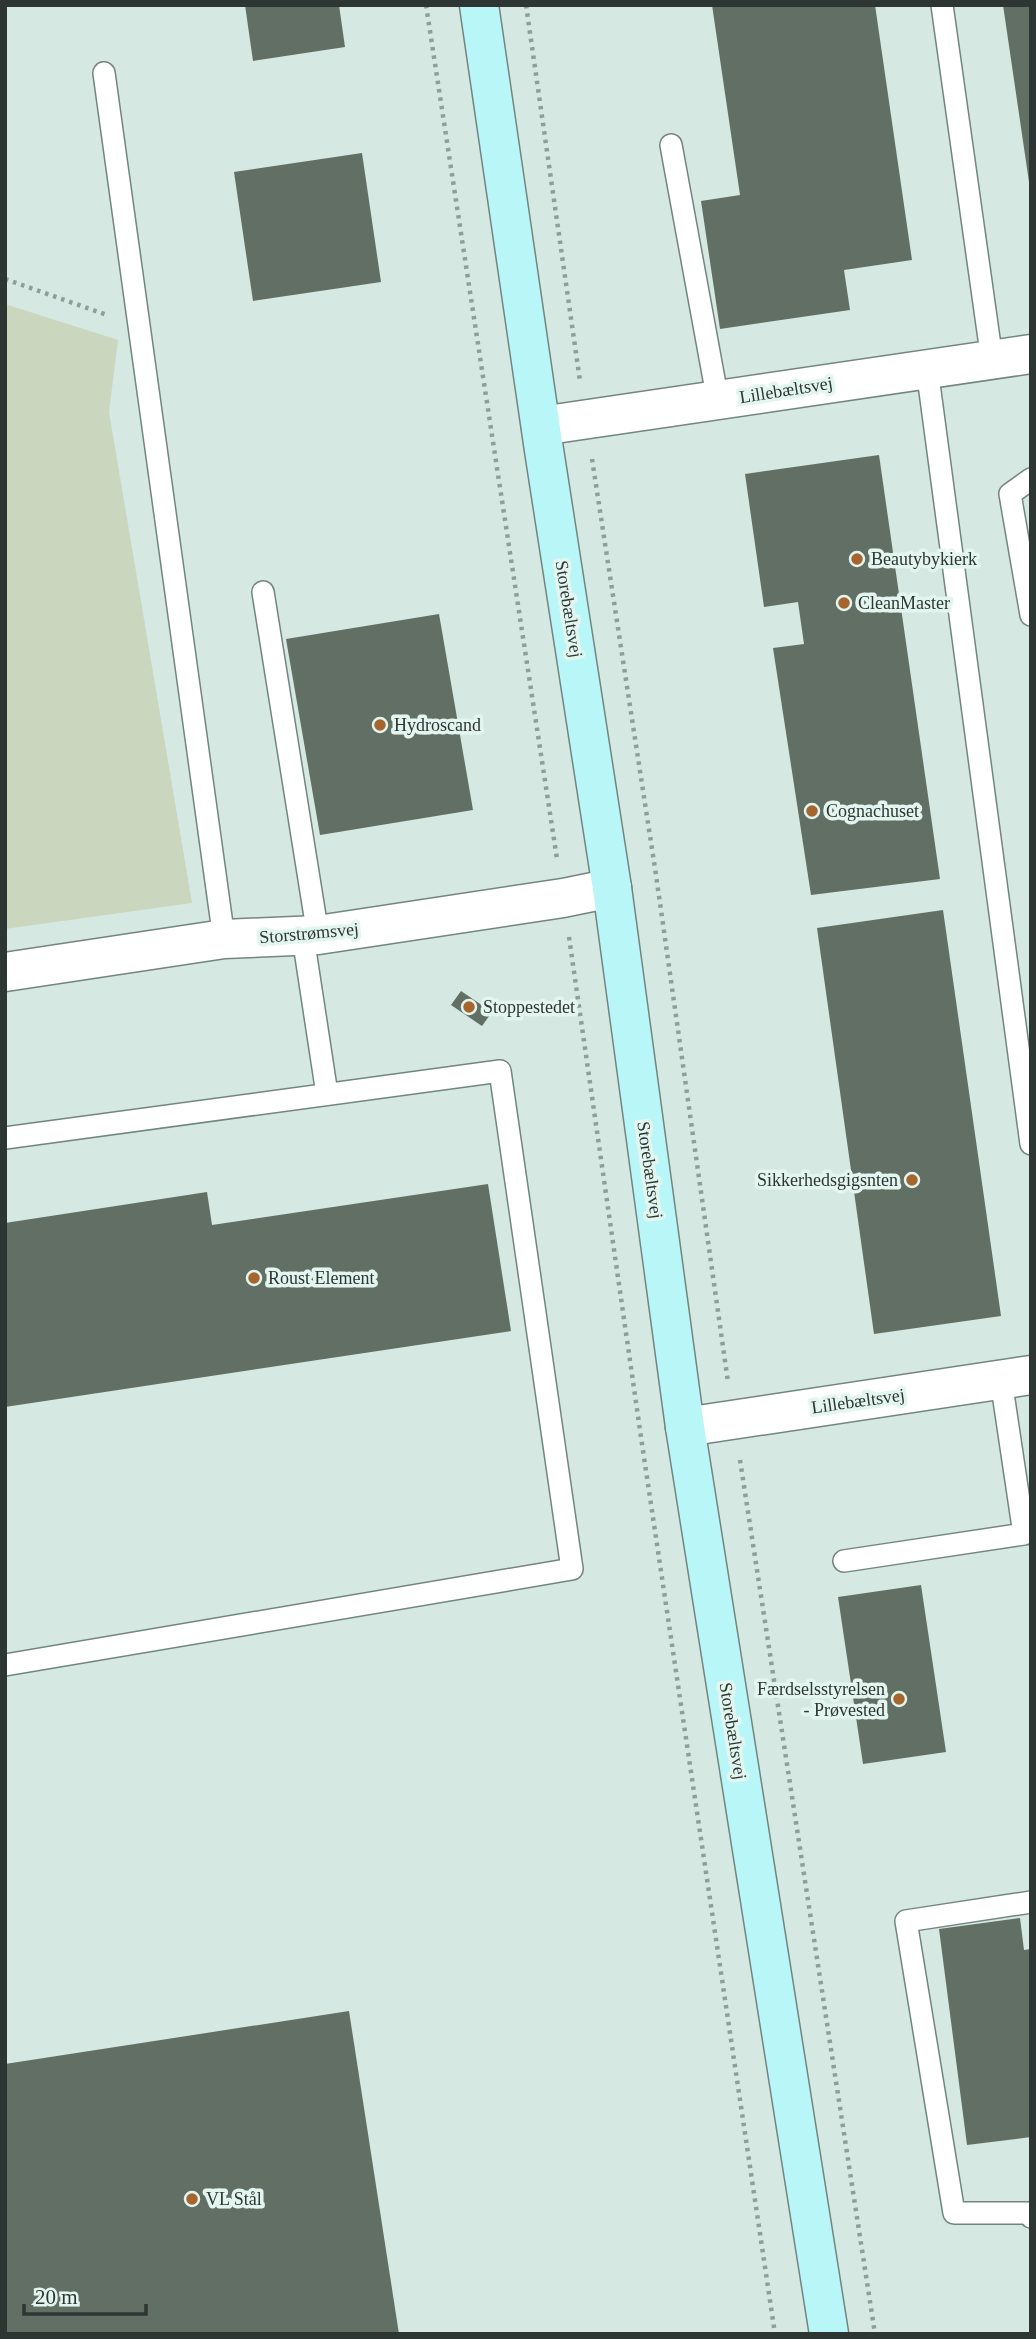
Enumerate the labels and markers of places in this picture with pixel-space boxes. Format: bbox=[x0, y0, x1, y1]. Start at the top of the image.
place label: Beautybykierk bbox=[871, 549, 977, 569]
marker: Beautybykierk bbox=[849, 551, 865, 567]
place label: CleanMaster bbox=[858, 593, 950, 613]
marker: CleanMaster bbox=[836, 595, 852, 611]
place label: Hydroscand bbox=[394, 715, 481, 735]
marker: Hydroscand bbox=[372, 717, 388, 733]
place label: Cognachuset bbox=[826, 801, 919, 821]
marker: Cognachuset bbox=[804, 803, 820, 819]
place label: Stoppestedet bbox=[483, 997, 575, 1017]
marker: Stoppestedet bbox=[461, 999, 477, 1015]
place label: Sikkerhedsgigsnten bbox=[757, 1170, 898, 1190]
marker: Sikkerhedsgigsnten bbox=[904, 1172, 920, 1188]
place label: Roust Element bbox=[268, 1268, 375, 1288]
marker: Roust Element bbox=[246, 1270, 262, 1286]
place label: Færdselsstyrelsen - Prøvested bbox=[757, 1679, 885, 1720]
marker: Færdselsstyrelsen - Prøvested bbox=[891, 1691, 907, 1707]
place label: VL Stål bbox=[206, 2189, 262, 2209]
marker: VL Stål bbox=[184, 2191, 200, 2207]

